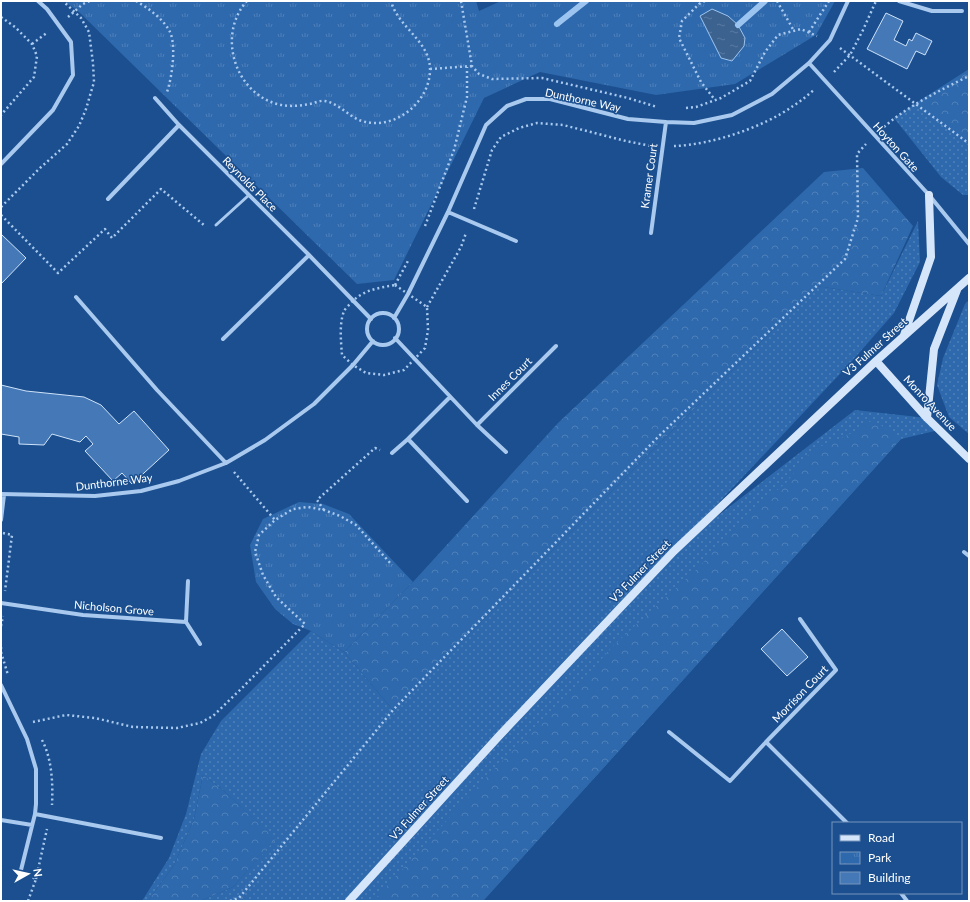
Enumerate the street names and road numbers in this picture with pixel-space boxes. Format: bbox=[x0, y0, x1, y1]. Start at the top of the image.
street label: Dunthorne Way bbox=[544, 85, 623, 114]
street label: Hoyton Gate bbox=[871, 119, 922, 174]
street label: Kramer Court bbox=[637, 142, 660, 209]
street label: Reynolds Place bbox=[220, 154, 281, 214]
street label: V3 Fulmer Street bbox=[840, 314, 909, 379]
street label: Innes Court bbox=[485, 354, 534, 403]
street label: Monro Avenue bbox=[901, 372, 960, 433]
street label: Dunthorne Way bbox=[75, 470, 153, 493]
street label: V3 Fulmer Street bbox=[607, 537, 673, 605]
street label: Nicholson Grove bbox=[73, 598, 155, 617]
street label: Morrison Court bbox=[769, 662, 830, 725]
street label: V3 Fulmer Street bbox=[386, 773, 451, 842]

